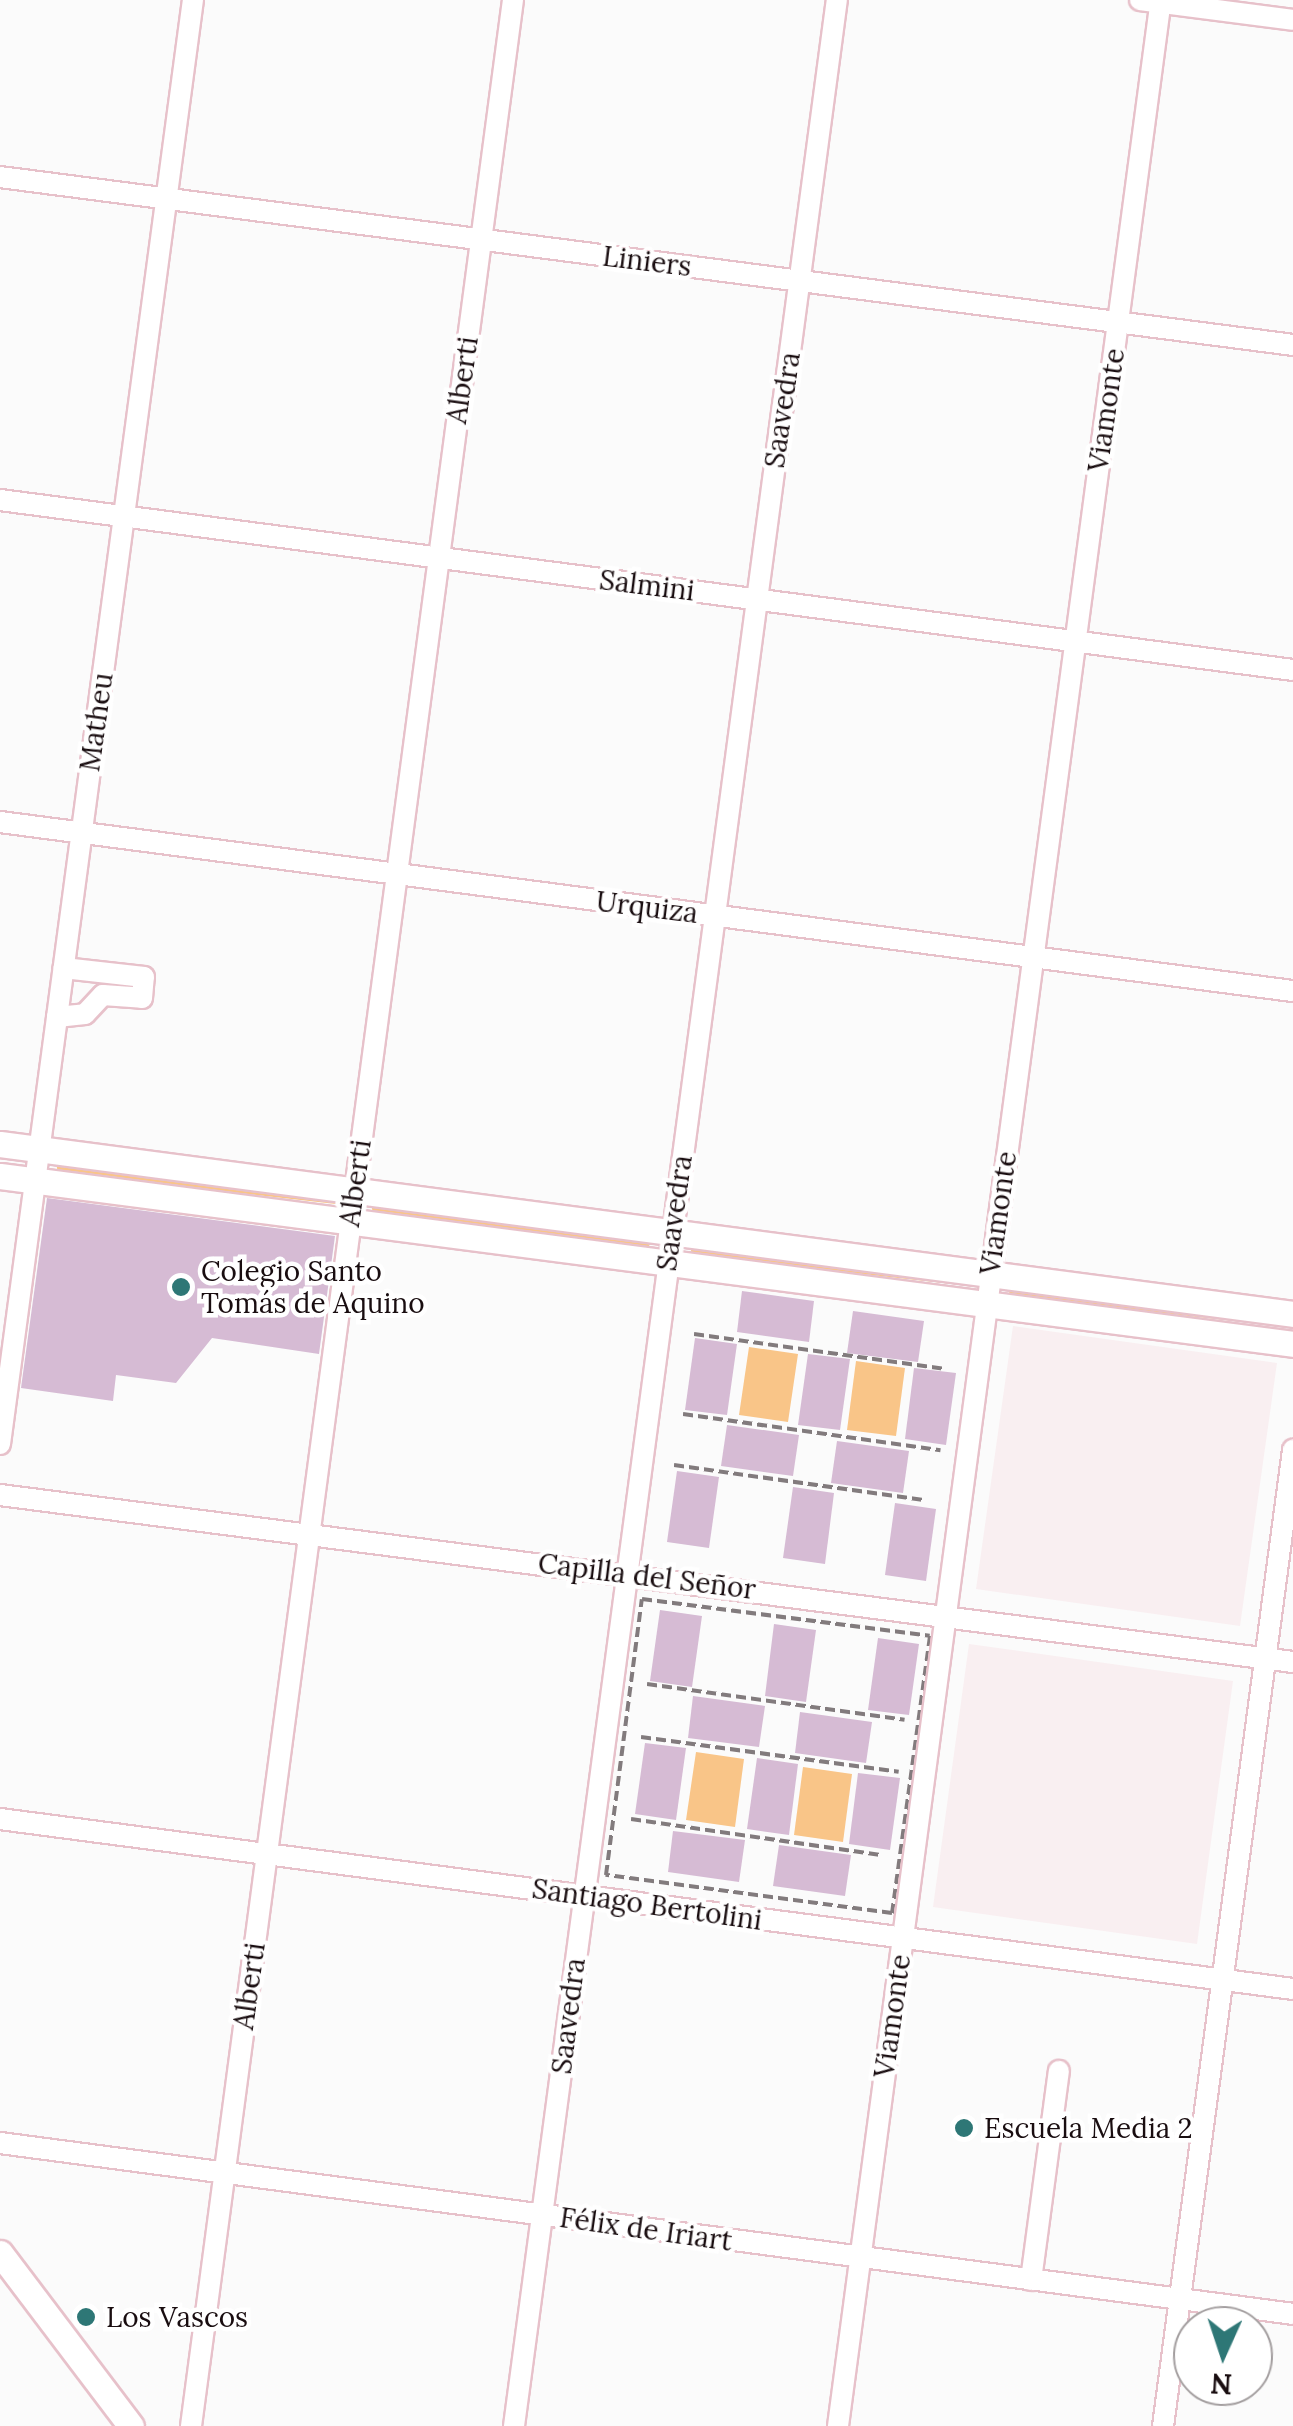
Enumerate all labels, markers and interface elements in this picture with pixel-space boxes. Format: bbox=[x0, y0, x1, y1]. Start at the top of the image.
street label: Liniers bbox=[601, 239, 693, 283]
street label: Alberti bbox=[439, 334, 485, 426]
street label: Viamonte bbox=[1081, 346, 1131, 474]
street label: Saavedra bbox=[757, 350, 807, 470]
street label: Salmini bbox=[597, 562, 697, 608]
street label: Matheu bbox=[72, 670, 120, 774]
street label: Urquiza bbox=[594, 884, 700, 930]
street label: Alberti bbox=[332, 1137, 378, 1229]
street label: Viamonte bbox=[973, 1149, 1023, 1277]
street label: Saavedra bbox=[649, 1153, 699, 1273]
place label: Colegio Santo Tomás de Aquino bbox=[201, 1254, 425, 1320]
marker: Colegio Santo Tomás de Aquino bbox=[170, 1276, 192, 1298]
street label: Capilla del Señor bbox=[536, 1546, 758, 1606]
street label: Santiago Bertolini bbox=[530, 1871, 764, 1937]
street label: Alberti bbox=[226, 1940, 272, 2032]
street label: Viamonte bbox=[867, 1952, 917, 2080]
street label: Saavedra bbox=[544, 1956, 592, 2076]
place label: Escuela Media 2 bbox=[984, 2111, 1193, 2145]
marker: Escuela Media 2 bbox=[953, 2117, 975, 2139]
street label: Félix de Iriart bbox=[558, 2200, 734, 2258]
place label: Los Vascos bbox=[106, 2300, 248, 2334]
marker: Los Vascos bbox=[75, 2306, 97, 2328]
north arrow bbox=[1173, 2306, 1273, 2406]
text: N bbox=[1210, 2365, 1233, 2403]

